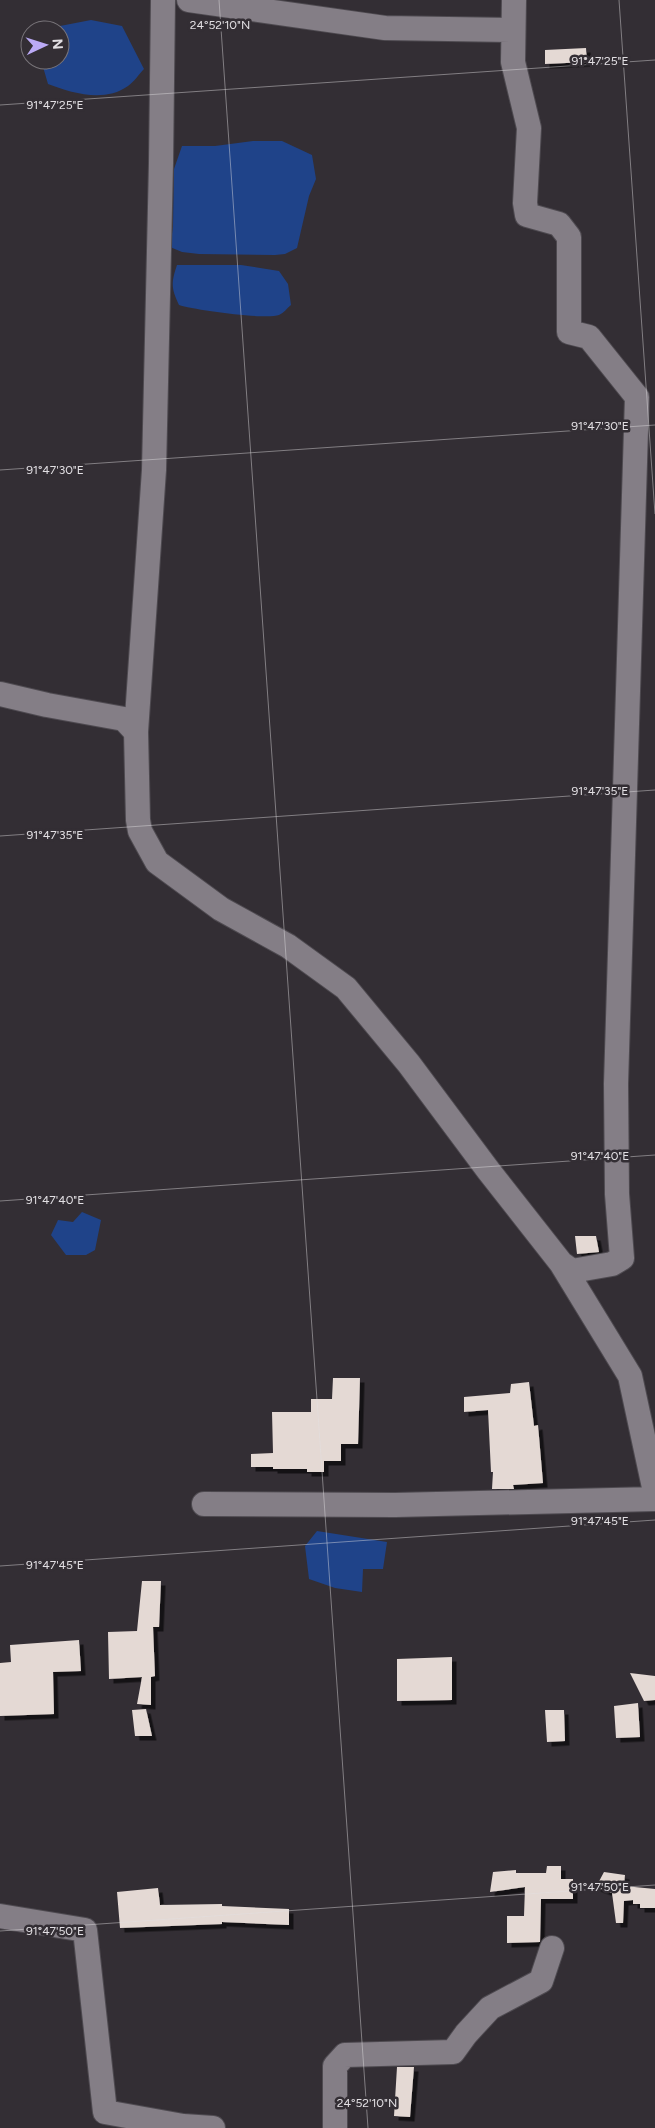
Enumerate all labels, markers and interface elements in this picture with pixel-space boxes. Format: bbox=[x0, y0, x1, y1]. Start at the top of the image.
text: 24°52'10"N bbox=[190, 18, 250, 32]
north arrow bbox=[20, 20, 70, 70]
text: N bbox=[49, 38, 66, 50]
text: 91°47'25"E bbox=[571, 54, 629, 68]
text: 91°47'25"E bbox=[26, 98, 84, 112]
text: 91°47'30"E bbox=[571, 419, 629, 433]
text: 91°47'30"E bbox=[26, 463, 84, 477]
text: 91°47'35"E bbox=[572, 784, 628, 798]
text: 91°47'35"E bbox=[27, 828, 83, 842]
text: 91°47'40"E bbox=[571, 1149, 629, 1163]
text: 91°47'40"E bbox=[26, 1193, 84, 1207]
text: 91°47'45"E bbox=[571, 1514, 629, 1528]
text: 91°47'45"E bbox=[26, 1558, 84, 1572]
text: 91°47'50"E bbox=[571, 1880, 629, 1894]
text: 91°47'50"E bbox=[26, 1924, 84, 1938]
text: 24°52'10"N bbox=[337, 2096, 397, 2110]

